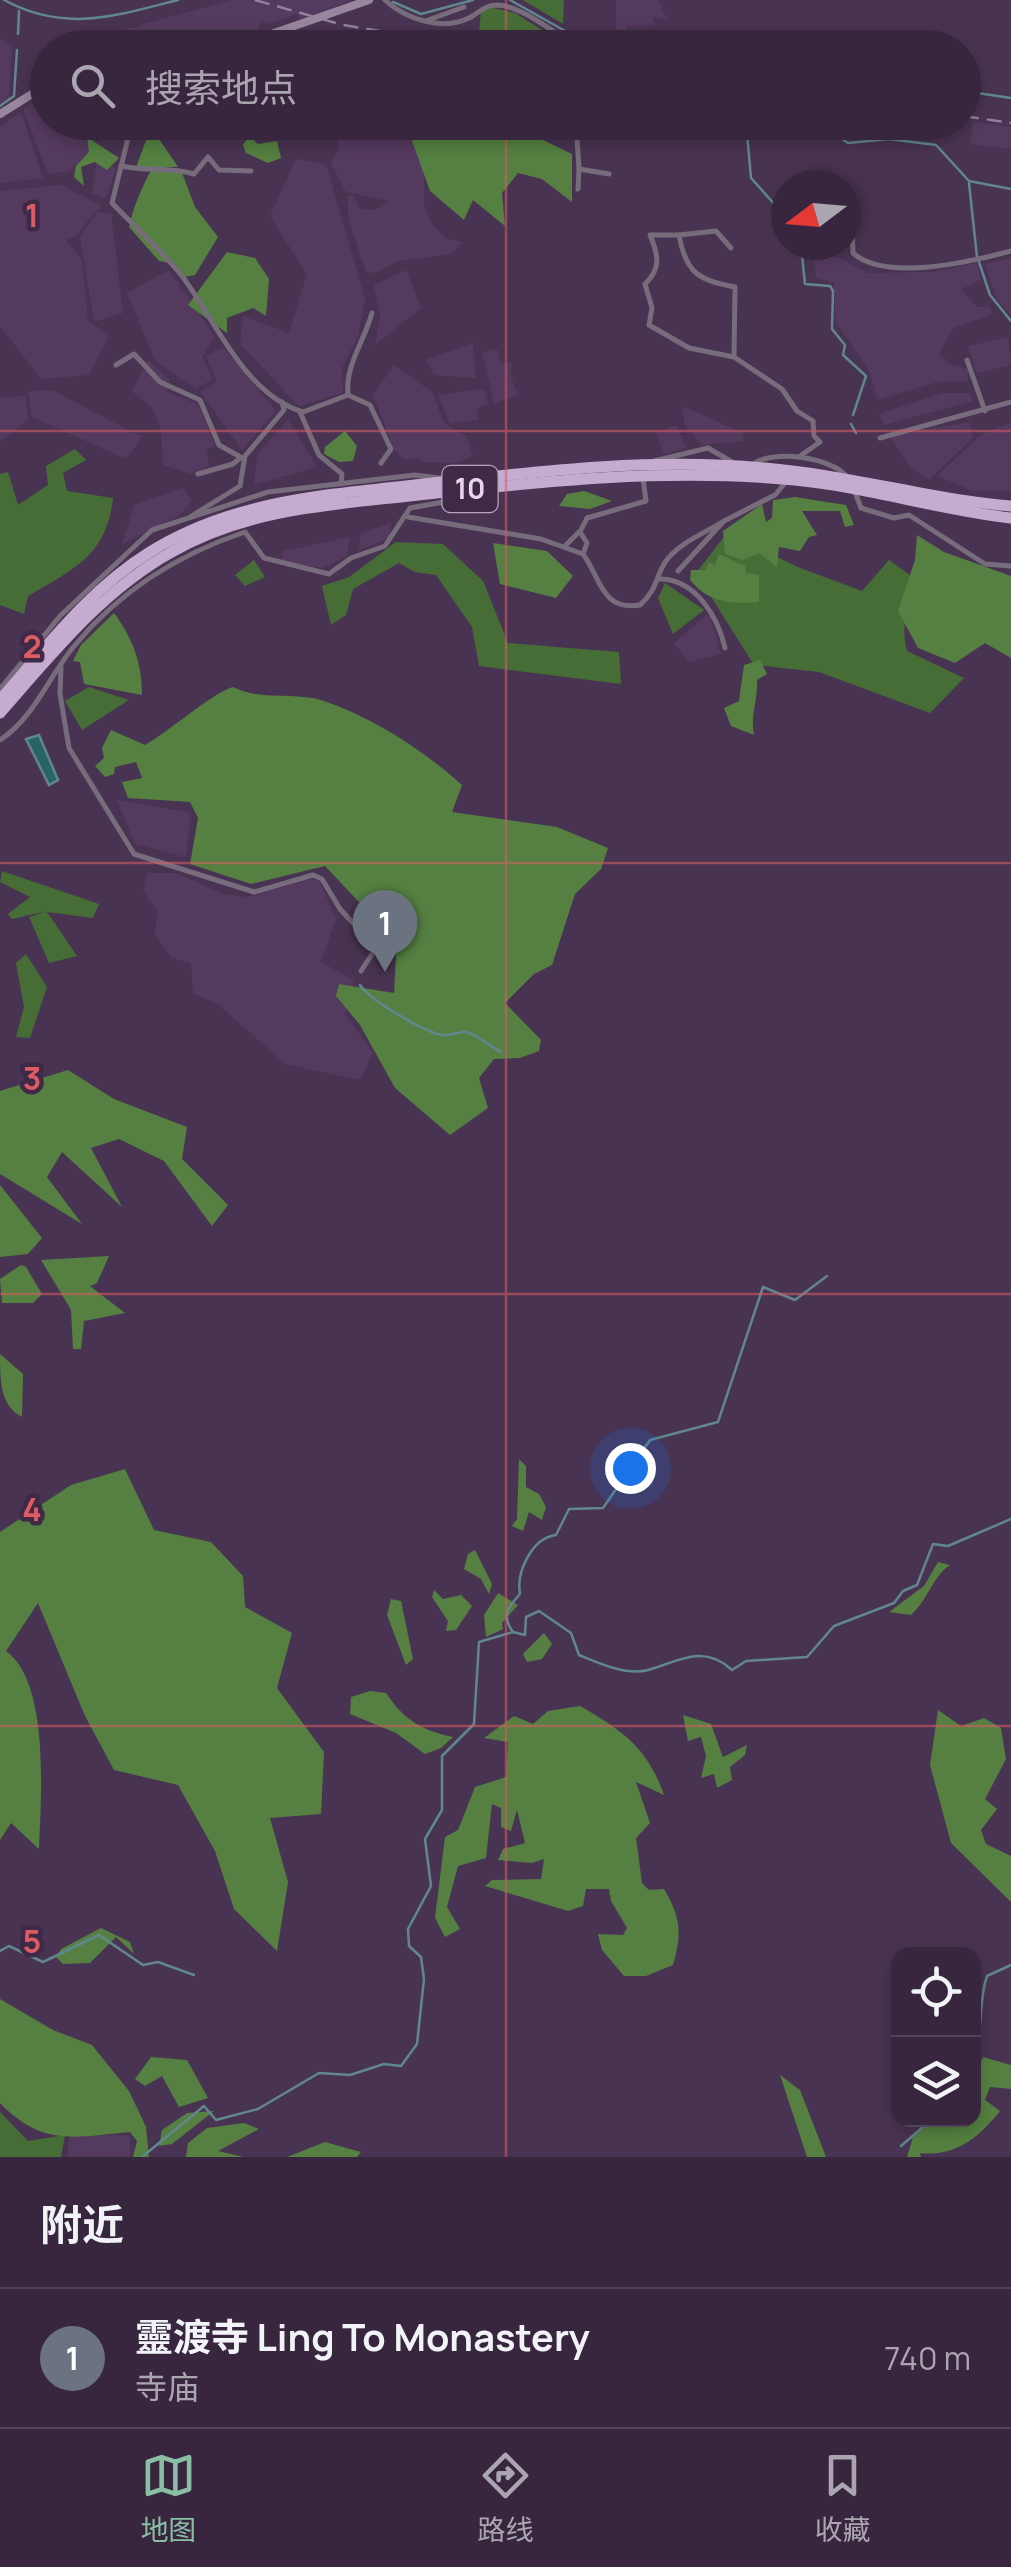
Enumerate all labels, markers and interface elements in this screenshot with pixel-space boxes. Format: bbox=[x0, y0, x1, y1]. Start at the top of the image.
search box bbox=[30, 30, 981, 140]
icon: search bbox=[65, 58, 120, 113]
text: 搜索地点 bbox=[145, 61, 297, 113]
north arrow bbox=[771, 170, 861, 260]
text: 1 bbox=[25, 193, 39, 237]
road number: 10 bbox=[442, 466, 498, 512]
text: 2 bbox=[22, 624, 42, 668]
pin: 1 bbox=[352, 890, 418, 972]
text: 3 bbox=[23, 1056, 41, 1100]
your location bbox=[605, 1443, 656, 1494]
text: 4 bbox=[22, 1487, 42, 1531]
text: 5 bbox=[23, 1919, 41, 1963]
map controls bbox=[891, 1947, 981, 2127]
button: locate bbox=[891, 1947, 981, 2037]
button: layers bbox=[891, 2037, 981, 2127]
text: 附近 bbox=[40, 2195, 124, 2253]
text: 靈渡寺 Ling To Monastery bbox=[135, 2310, 590, 2362]
text: 1 bbox=[65, 2336, 80, 2380]
text: 740 m bbox=[884, 2336, 971, 2380]
text: 寺庙 bbox=[135, 2365, 199, 2409]
tab: 地图 bbox=[140, 2448, 197, 2548]
tab: 路线 bbox=[477, 2448, 534, 2548]
tab: 收藏 bbox=[814, 2448, 871, 2548]

